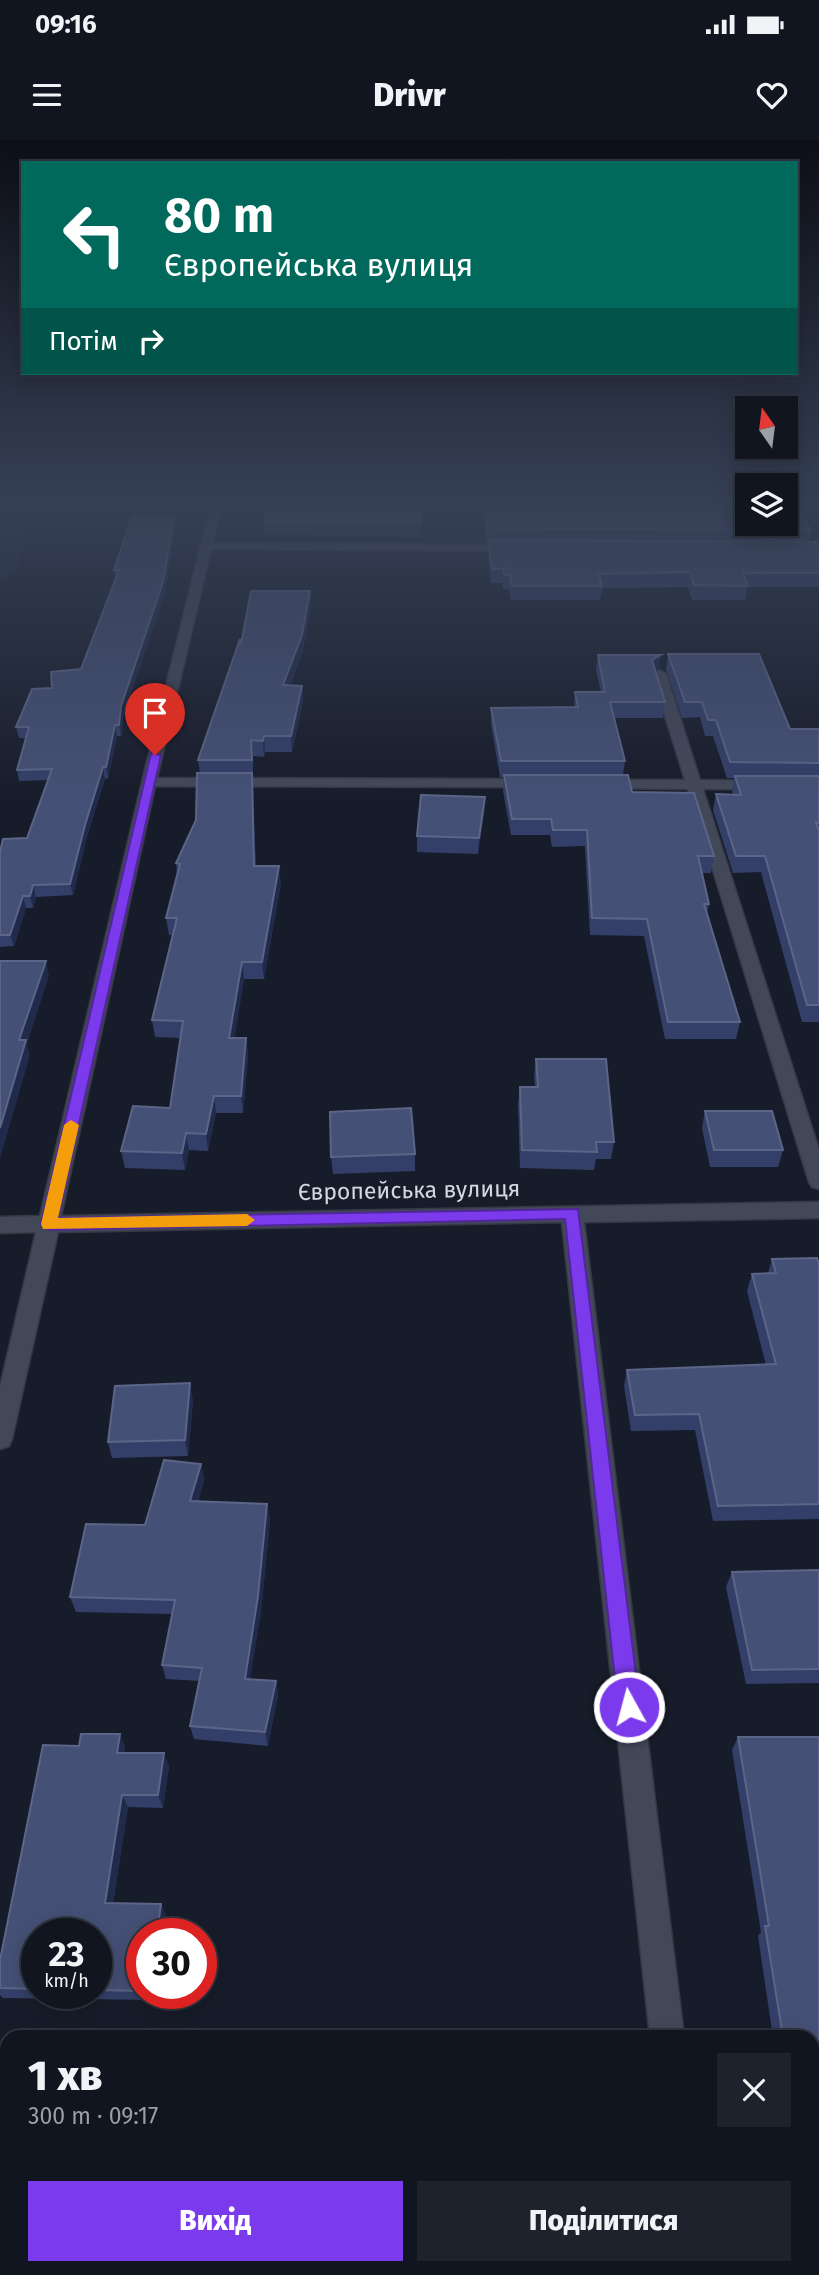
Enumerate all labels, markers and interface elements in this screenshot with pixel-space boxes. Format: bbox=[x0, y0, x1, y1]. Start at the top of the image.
text: 09:16 bbox=[35, 9, 97, 40]
icon: menu bbox=[28, 76, 66, 114]
text: Drivr bbox=[373, 76, 446, 114]
icon: heart bbox=[753, 76, 791, 114]
text: 80 m bbox=[164, 186, 274, 245]
icon: left bbox=[49, 189, 140, 280]
text: Європейська вулиця bbox=[164, 246, 474, 284]
icon: right bbox=[132, 322, 170, 360]
text: Потім bbox=[49, 326, 118, 357]
north arrow bbox=[735, 396, 798, 458]
map controls bbox=[735, 396, 798, 536]
button: layers bbox=[735, 473, 798, 536]
pin bbox=[125, 683, 185, 755]
icon: arrive bbox=[136, 694, 174, 732]
street label: Європейська вулиця bbox=[298, 1174, 520, 1206]
position arrow bbox=[592, 1670, 666, 1744]
speed limit sign: 30 bbox=[126, 1918, 217, 2009]
text: 23 bbox=[48, 1933, 85, 1975]
text: km/h bbox=[44, 1970, 89, 1992]
text: 1 хв bbox=[28, 2051, 103, 2101]
button: close bbox=[717, 2053, 791, 2127]
text: 300 m · 09:17 bbox=[28, 2102, 158, 2130]
button: Вихід bbox=[28, 2181, 403, 2261]
button: Поділитися bbox=[417, 2181, 791, 2261]

